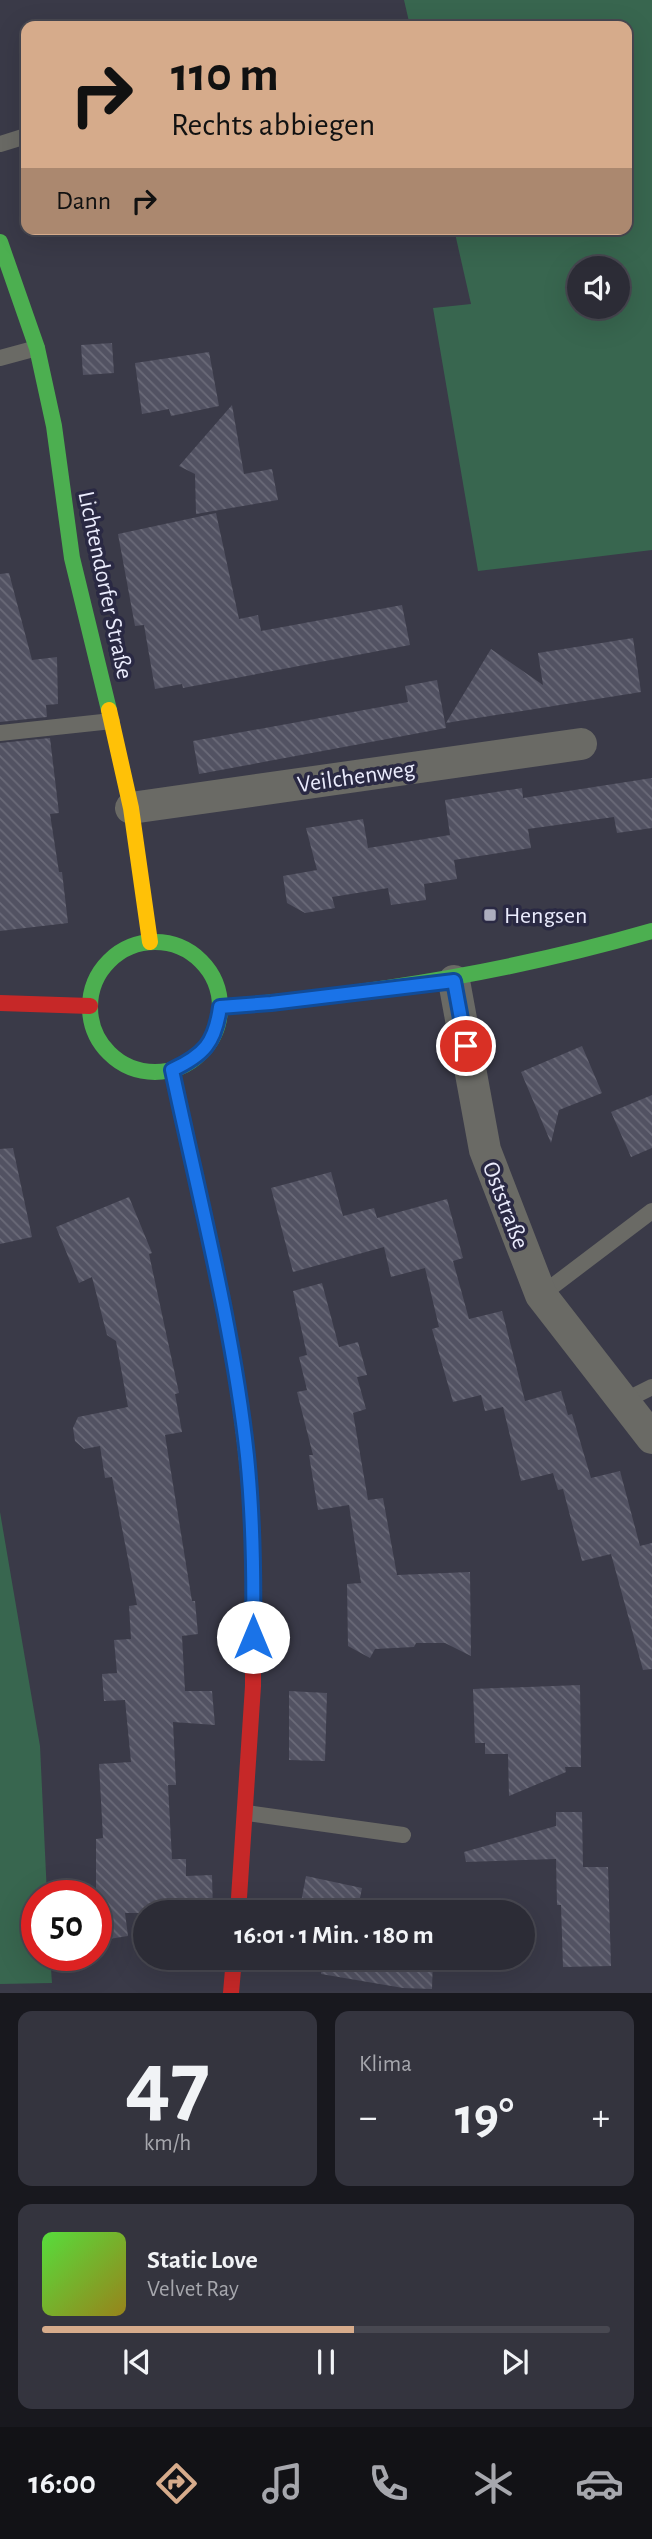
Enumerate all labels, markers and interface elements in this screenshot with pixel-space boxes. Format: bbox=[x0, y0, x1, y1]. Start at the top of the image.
icon: right bbox=[56, 49, 147, 140]
text: 110 m bbox=[171, 51, 279, 100]
text: Rechts abbiegen bbox=[171, 109, 375, 141]
icon: right bbox=[125, 182, 163, 220]
text: Dann bbox=[56, 188, 111, 214]
map controls bbox=[567, 256, 630, 319]
button: sound bbox=[567, 256, 630, 319]
street label: Lichtendorfer Straße bbox=[73, 489, 137, 681]
street label: Veilchenweg bbox=[296, 757, 417, 797]
place label: Hengsen bbox=[504, 904, 587, 928]
marker: Hengsen bbox=[482, 907, 498, 923]
pin bbox=[436, 1016, 496, 1076]
icon: arrive bbox=[447, 1027, 485, 1065]
street label: Oststraße bbox=[478, 1158, 533, 1252]
position arrow bbox=[216, 1600, 290, 1674]
speed limit sign: 50 bbox=[21, 1880, 112, 1971]
text: 16:01 · 1 Min. · 180 m bbox=[234, 1922, 434, 1948]
text: 47 bbox=[125, 2039, 210, 2130]
text: Klima bbox=[359, 2053, 412, 2076]
text: 19° bbox=[455, 2091, 514, 2143]
text: − bbox=[359, 2099, 377, 2137]
text: + bbox=[592, 2099, 610, 2137]
text: km/h bbox=[144, 2132, 191, 2155]
text: Static Love bbox=[147, 2247, 258, 2273]
text: Velvet Ray bbox=[147, 2278, 239, 2301]
icon: previous bbox=[118, 2343, 156, 2381]
icon: pause bbox=[307, 2343, 345, 2381]
icon: next bbox=[496, 2343, 534, 2381]
icon: directions bbox=[152, 2459, 201, 2508]
icon: music bbox=[258, 2459, 307, 2508]
icon: phone bbox=[364, 2459, 413, 2508]
icon: climate bbox=[469, 2459, 518, 2508]
icon: car bbox=[575, 2459, 624, 2508]
text: 16:00 bbox=[28, 2467, 96, 2499]

